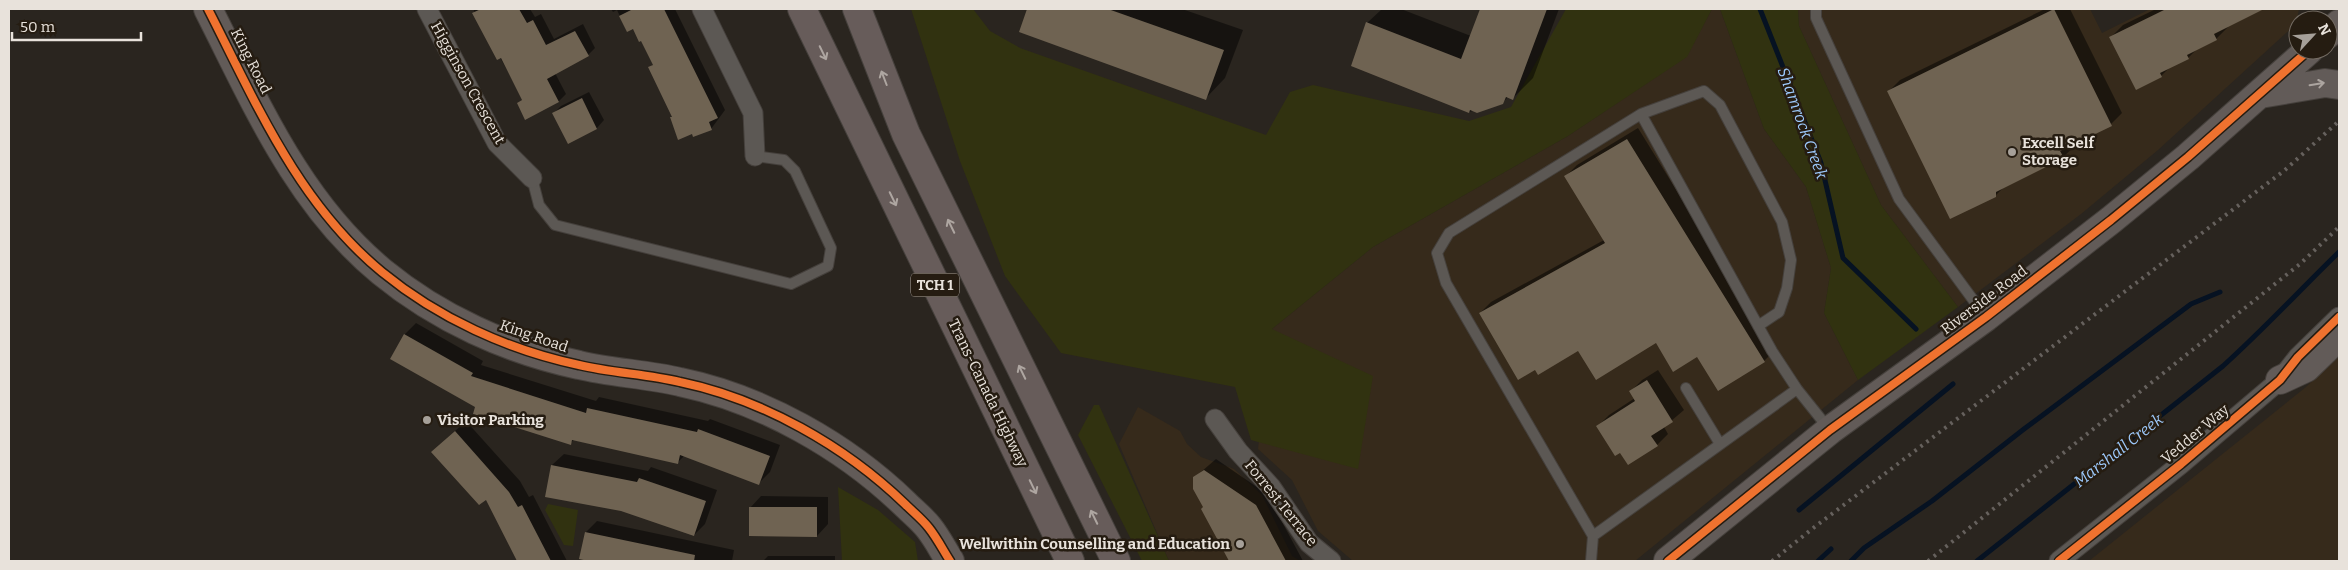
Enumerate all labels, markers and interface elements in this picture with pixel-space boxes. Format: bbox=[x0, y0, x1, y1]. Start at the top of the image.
scale bar bbox=[12, 10, 141, 42]
north arrow bbox=[2288, 10, 2338, 60]
text: 50 m bbox=[20, 18, 56, 36]
street label: Higginson Crescent bbox=[427, 19, 509, 148]
text: N bbox=[2314, 21, 2334, 38]
street label: King Road bbox=[227, 25, 275, 97]
one-way arrow bbox=[818, 45, 828, 60]
water label: Shamrock Creek bbox=[1774, 65, 1832, 182]
one-way arrow bbox=[879, 71, 888, 86]
one-way arrow bbox=[2309, 79, 2325, 89]
place label: Excell Self Storage bbox=[2022, 134, 2095, 169]
marker: Excell Self Storage bbox=[2006, 146, 2018, 158]
one-way arrow bbox=[889, 191, 898, 206]
one-way arrow bbox=[946, 219, 955, 234]
street label: Riverside Road bbox=[1937, 262, 2031, 338]
road number: TCH 1 bbox=[911, 274, 959, 296]
street label: King Road bbox=[497, 316, 571, 356]
street label: Trans-Canada Highway bbox=[944, 316, 1032, 470]
one-way arrow bbox=[1017, 364, 1027, 379]
street label: Vedder Way bbox=[2157, 400, 2233, 468]
water label: Marshall Creek bbox=[2070, 409, 2167, 491]
place label: Visitor Parking bbox=[437, 411, 544, 429]
marker: Visitor Parking bbox=[421, 414, 433, 426]
street label: Forrest Terrace bbox=[1241, 456, 1321, 550]
one-way arrow bbox=[1029, 479, 1039, 494]
one-way arrow bbox=[1089, 510, 1099, 525]
place label: Wellwithin Counselling and Education bbox=[959, 535, 1230, 553]
marker: Wellwithin Counselling and Education bbox=[1234, 538, 1246, 550]

